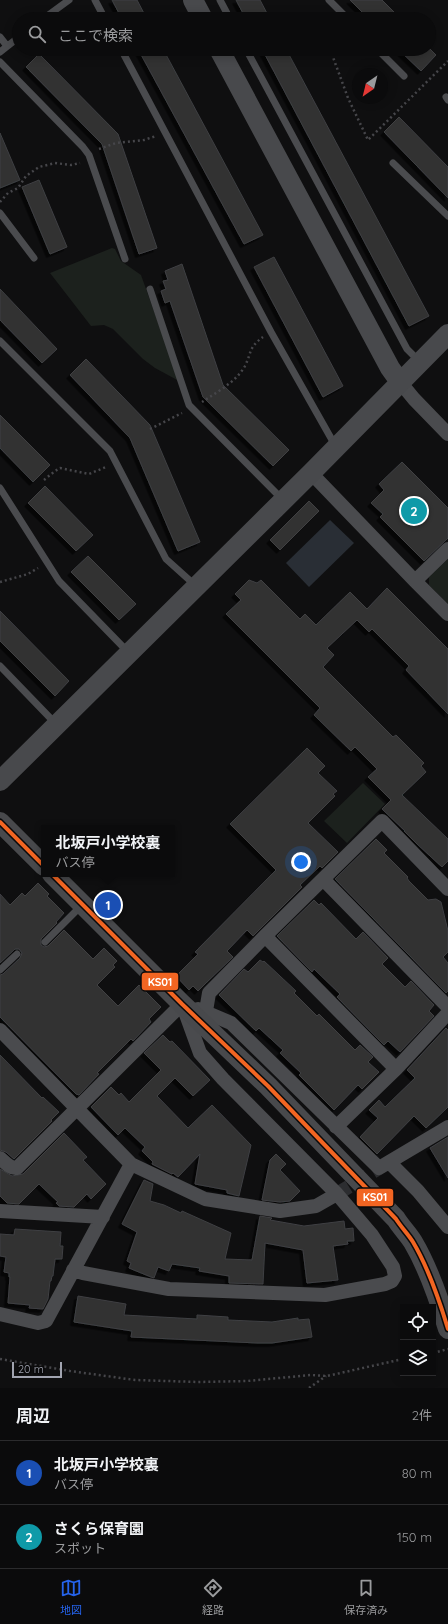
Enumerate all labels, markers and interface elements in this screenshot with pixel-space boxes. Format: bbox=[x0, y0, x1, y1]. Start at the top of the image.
search box bbox=[12, 12, 436, 56]
icon: search bbox=[26, 23, 48, 45]
text: ここで検索 bbox=[58, 26, 133, 45]
north arrow bbox=[352, 68, 388, 104]
pin: 2 bbox=[401, 496, 427, 526]
popup bbox=[41, 825, 175, 877]
text: 北坂戸小学校裏 bbox=[55, 833, 161, 852]
your location bbox=[291, 852, 311, 872]
text: バス停 bbox=[55, 854, 95, 870]
pin: 1 bbox=[95, 890, 121, 920]
line badge: KS01 bbox=[141, 972, 179, 991]
text: KS01 bbox=[148, 975, 172, 989]
line badge: KS01 bbox=[356, 1188, 394, 1207]
text: KS01 bbox=[363, 1190, 387, 1204]
map controls bbox=[400, 1304, 436, 1376]
button: locate bbox=[400, 1304, 436, 1340]
button: layers bbox=[400, 1340, 436, 1376]
scale bar bbox=[12, 1360, 62, 1379]
text: 20 m bbox=[18, 1362, 44, 1376]
text: 周辺 bbox=[16, 1405, 50, 1426]
text: 2件 bbox=[412, 1407, 432, 1423]
text: 北坂戸小学校裏 bbox=[54, 1455, 159, 1474]
text: 1 bbox=[26, 1465, 32, 1481]
text: 80 m bbox=[402, 1465, 432, 1481]
text: バス停 bbox=[54, 1476, 93, 1492]
text: さくら保育園 bbox=[54, 1519, 144, 1538]
text: 2 bbox=[25, 1529, 33, 1545]
text: 150 m bbox=[397, 1529, 432, 1545]
text: スポット bbox=[54, 1540, 106, 1556]
tab: 地図 bbox=[60, 1577, 82, 1617]
tab: 経路 bbox=[202, 1577, 224, 1617]
tab: 保存済み bbox=[344, 1577, 388, 1617]

